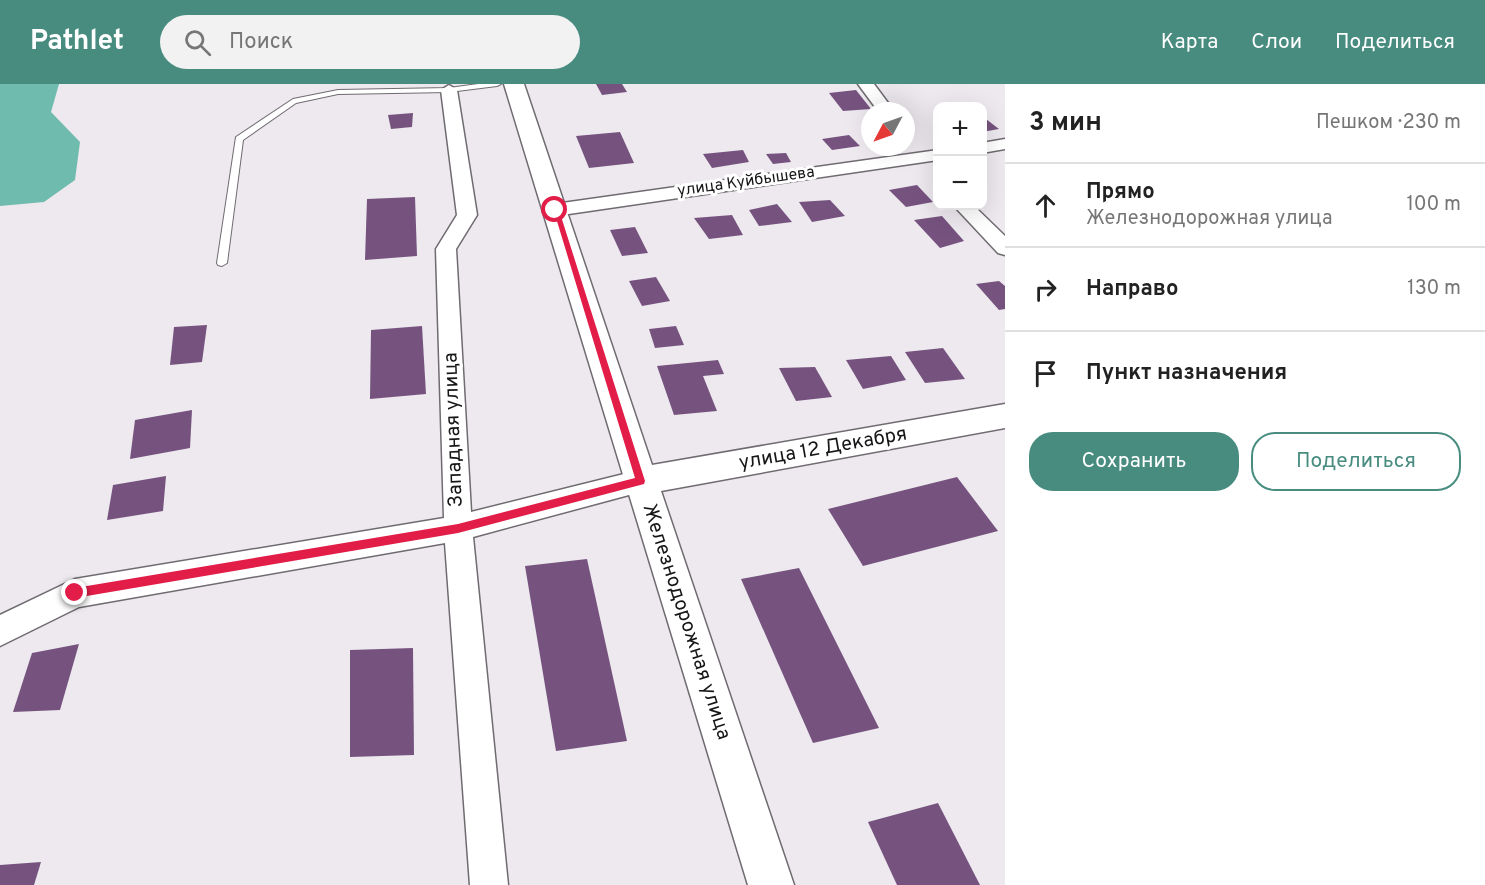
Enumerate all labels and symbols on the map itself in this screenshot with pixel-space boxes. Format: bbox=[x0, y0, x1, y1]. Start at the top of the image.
north arrow bbox=[861, 102, 915, 156]
street label: улица Куйбышева bbox=[676, 162, 816, 202]
route start bbox=[541, 196, 567, 222]
street label: Западная улица bbox=[438, 352, 470, 508]
street label: улица 12 Декабря bbox=[737, 421, 909, 477]
street label: Железнодорожная улица bbox=[636, 501, 736, 743]
route end bbox=[61, 579, 87, 605]

